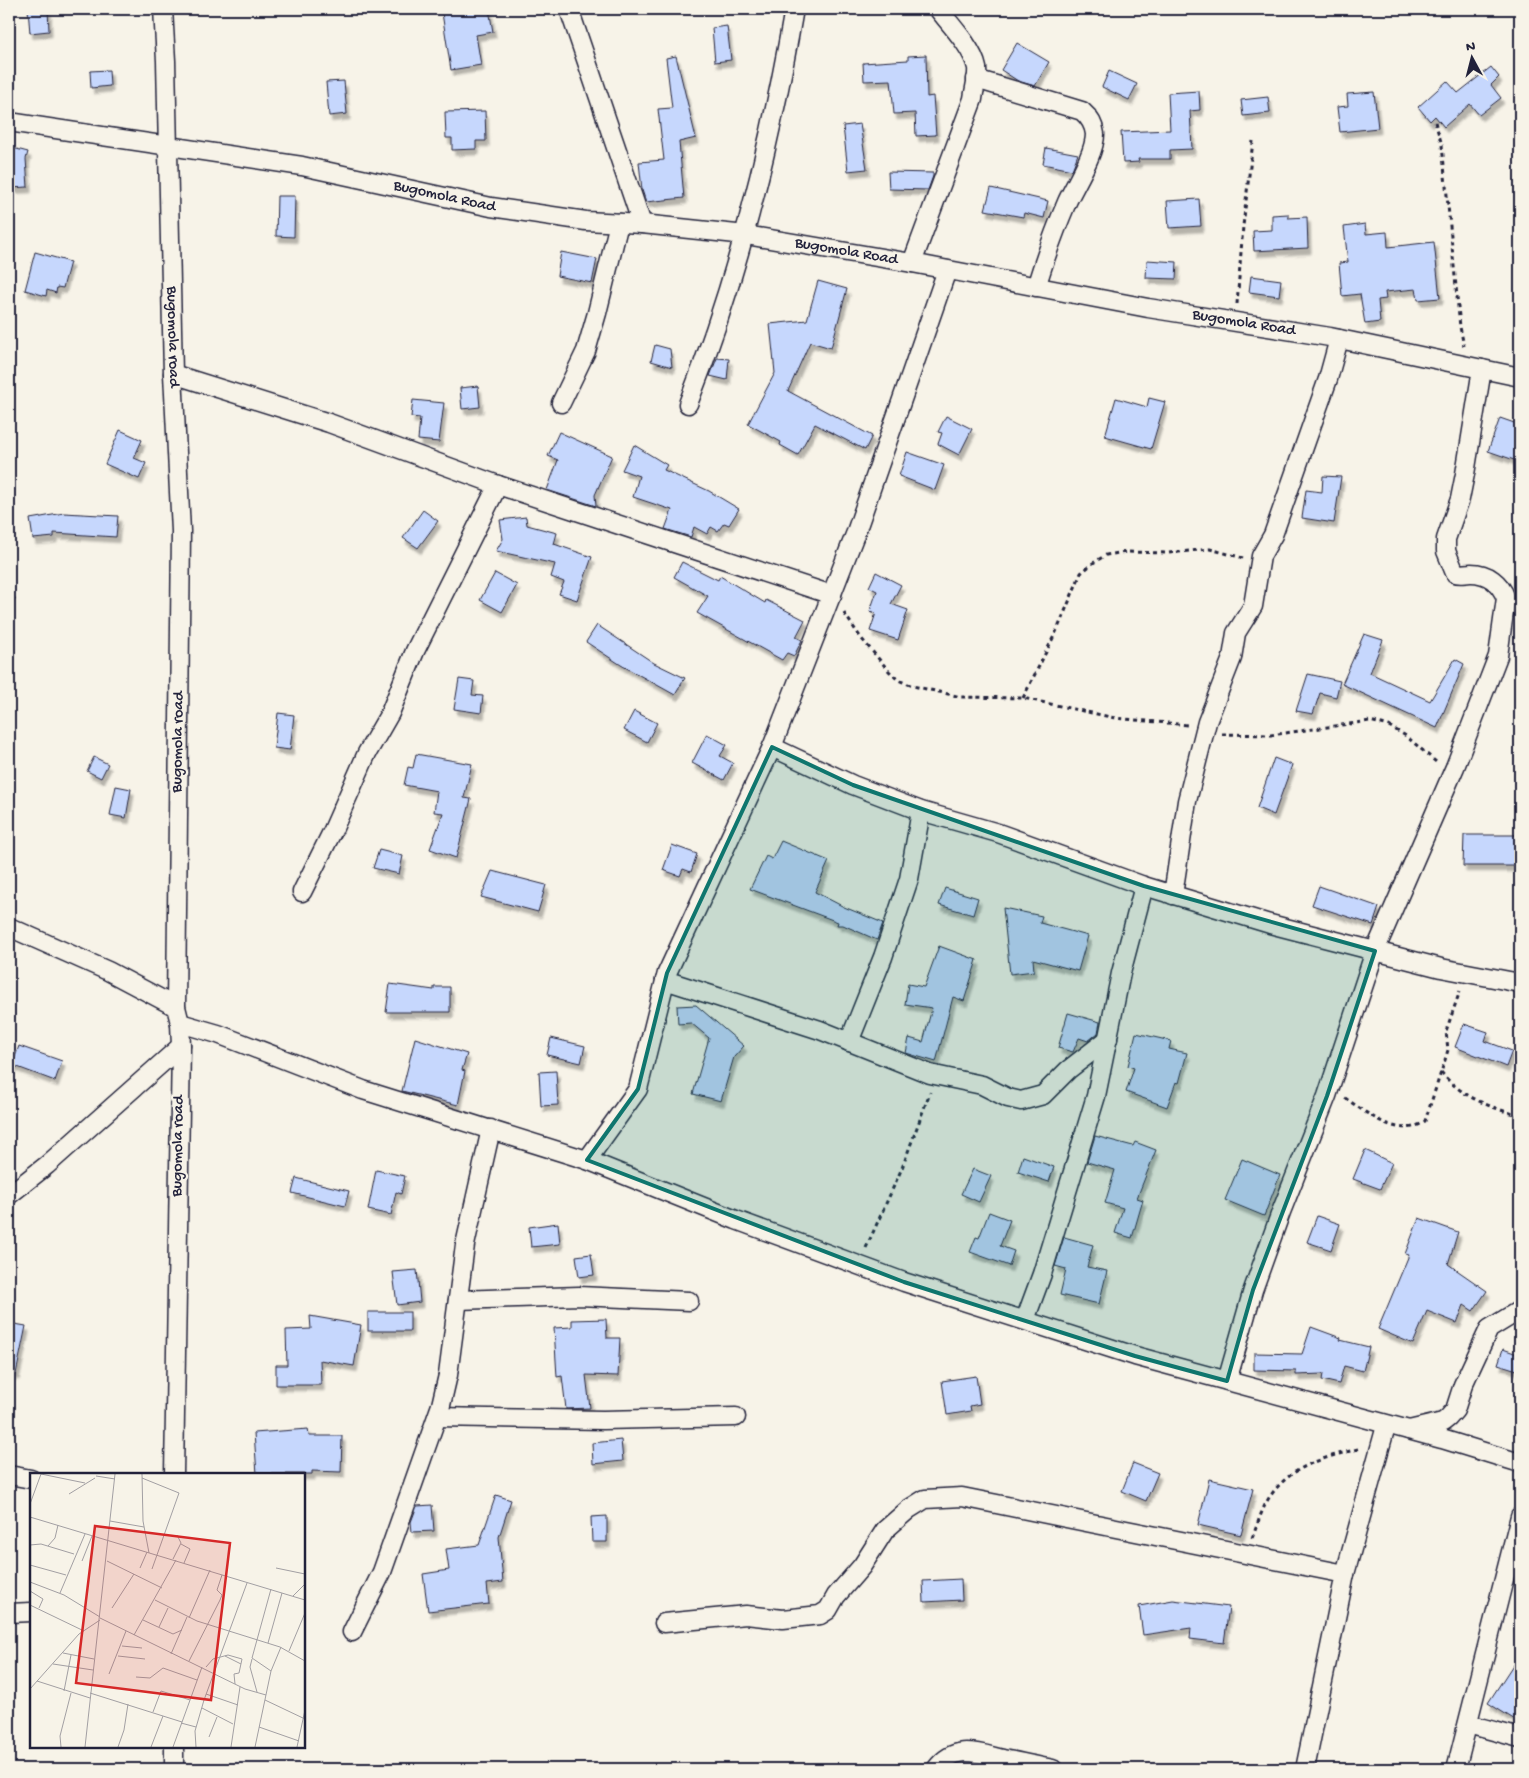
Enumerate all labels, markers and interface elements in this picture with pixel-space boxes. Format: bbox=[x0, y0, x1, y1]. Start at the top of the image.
north arrow bbox=[1446, 32, 1496, 82]
text: N bbox=[1465, 39, 1476, 57]
street label: Bugomola Road bbox=[391, 176, 499, 218]
street label: Bugomola Road bbox=[792, 234, 901, 270]
street label: Bugomola road bbox=[162, 285, 183, 390]
street label: Bugomola Road bbox=[1190, 306, 1298, 341]
street label: Bugomola road bbox=[169, 690, 189, 794]
street label: Bugomola road bbox=[169, 1094, 189, 1198]
inset map bbox=[30, 1473, 305, 1748]

